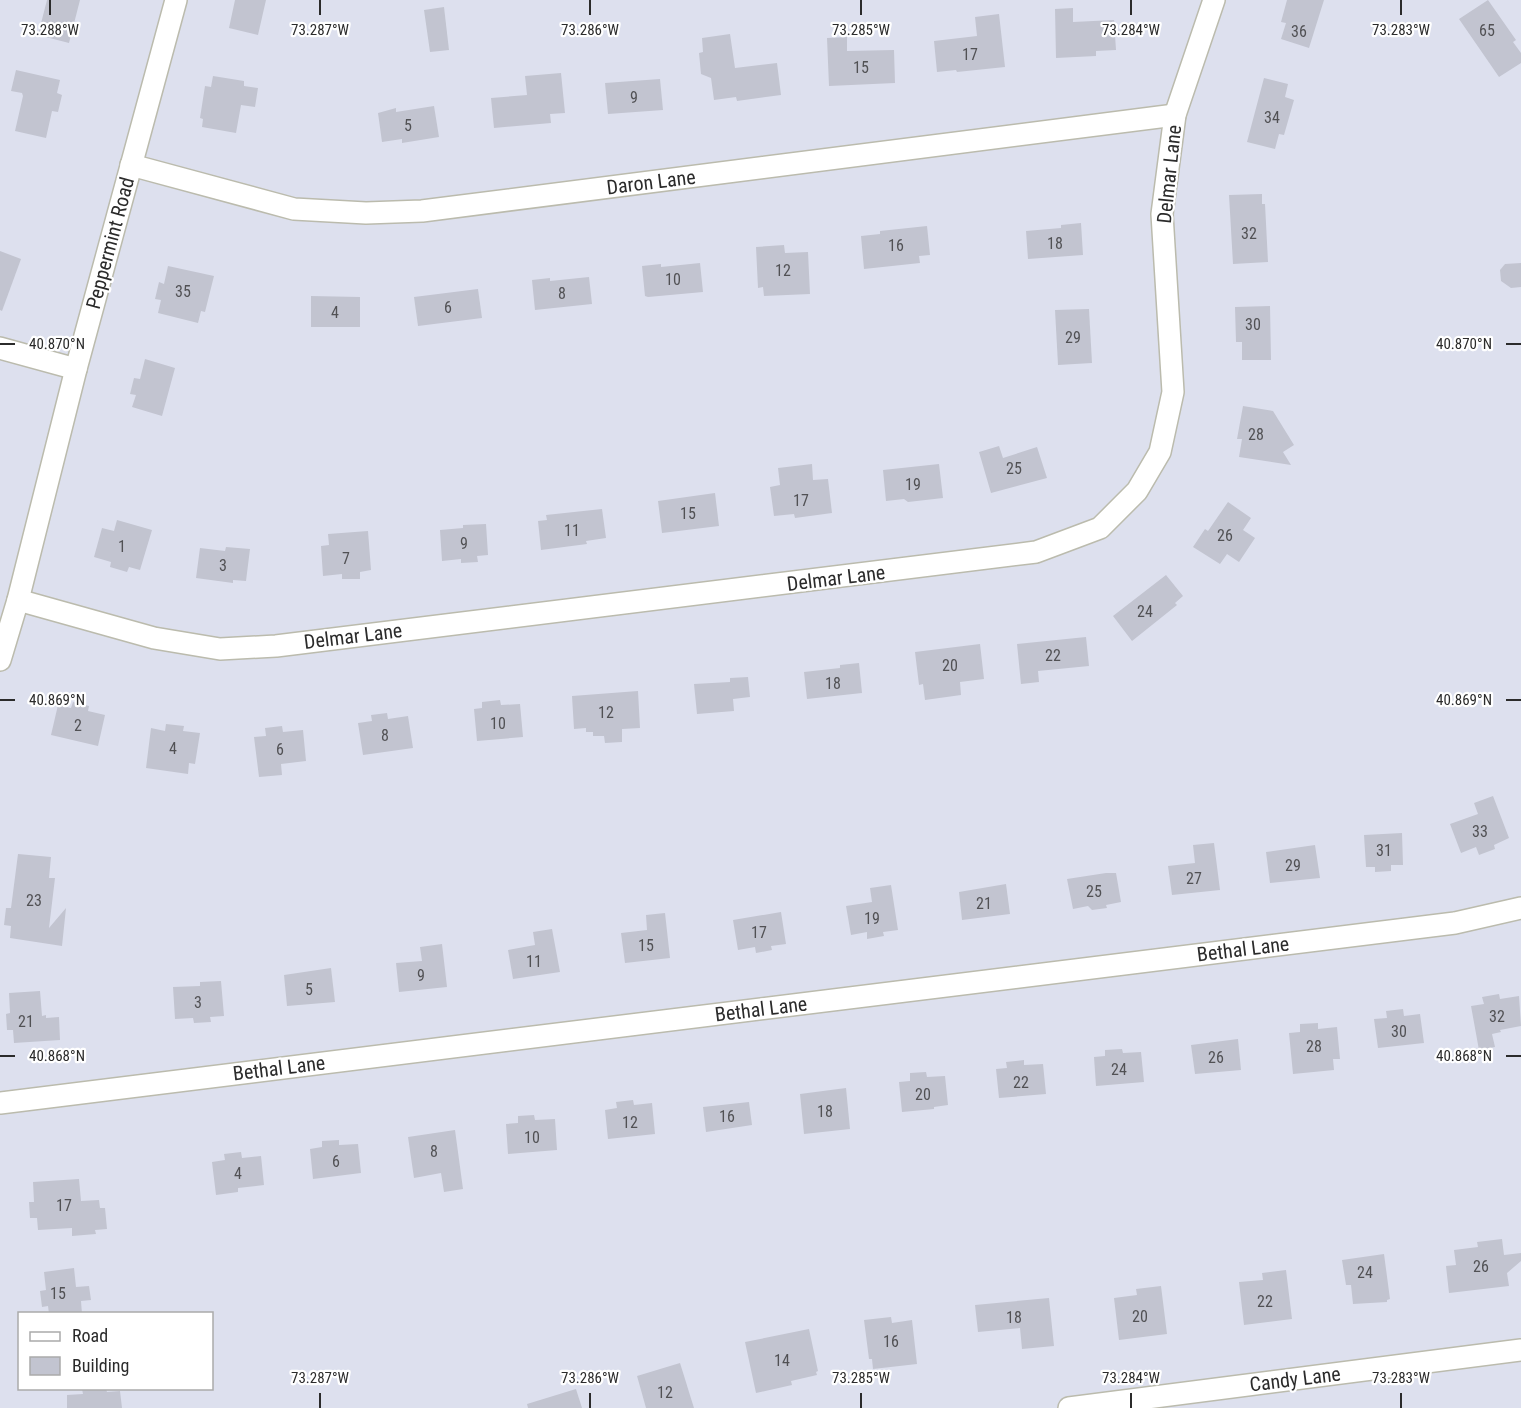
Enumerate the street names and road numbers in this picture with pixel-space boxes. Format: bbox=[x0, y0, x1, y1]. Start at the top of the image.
street label: Delmar Lane bbox=[1152, 124, 1186, 224]
street label: Daron Lane bbox=[605, 165, 697, 199]
street label: Peppermint Road bbox=[81, 174, 139, 312]
street label: Delmar Lane bbox=[785, 560, 887, 596]
street label: Delmar Lane bbox=[302, 618, 404, 654]
street label: Bethal Lane bbox=[1195, 931, 1291, 967]
street label: Bethal Lane bbox=[713, 991, 809, 1027]
street label: Bethal Lane bbox=[231, 1050, 327, 1086]
street label: Candy Lane bbox=[1248, 1362, 1342, 1396]

